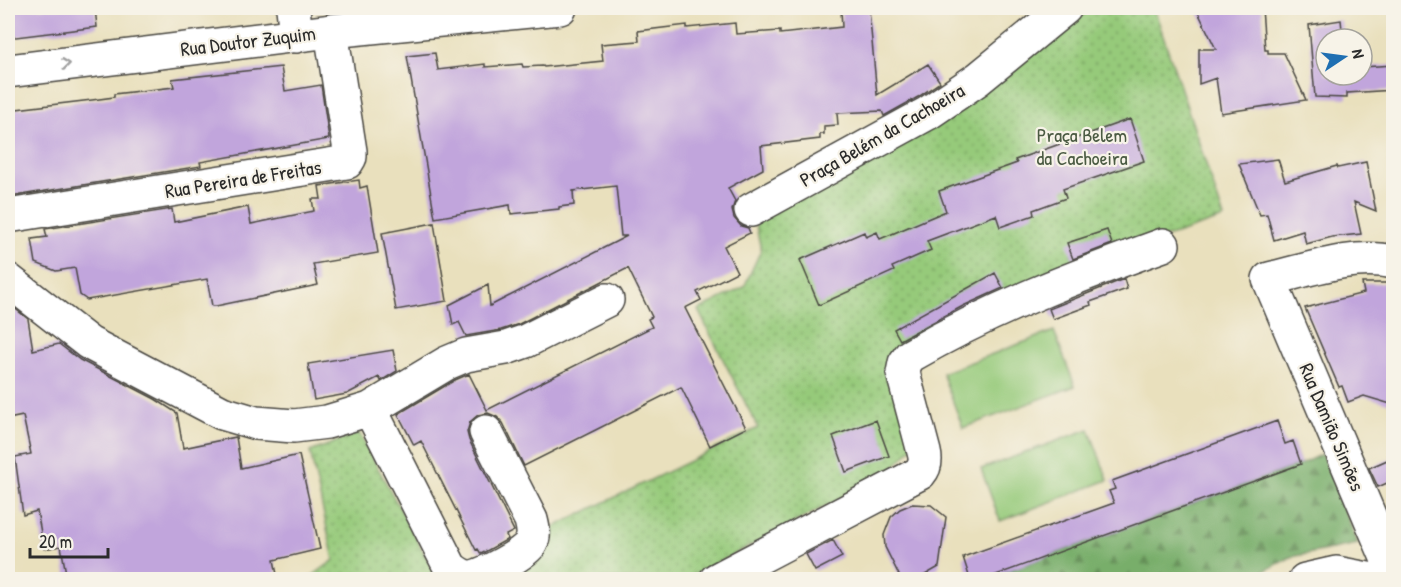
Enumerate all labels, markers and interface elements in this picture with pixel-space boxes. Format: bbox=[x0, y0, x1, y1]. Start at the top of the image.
street label: Rua Doutor Zuquim bbox=[179, 19, 317, 62]
north arrow bbox=[1314, 27, 1374, 87]
text: N bbox=[1347, 47, 1370, 61]
one-way arrow bbox=[61, 58, 70, 70]
street label: Praça Belém da Cachoeira bbox=[794, 76, 969, 193]
park label: Praça Belem da Cachoeira bbox=[1036, 121, 1128, 171]
street label: Rua Pereira de Freitas bbox=[163, 153, 323, 204]
street label: Rua Damião Simões bbox=[1293, 359, 1372, 495]
scale bar bbox=[30, 521, 108, 559]
text: 20 m bbox=[39, 529, 72, 554]

